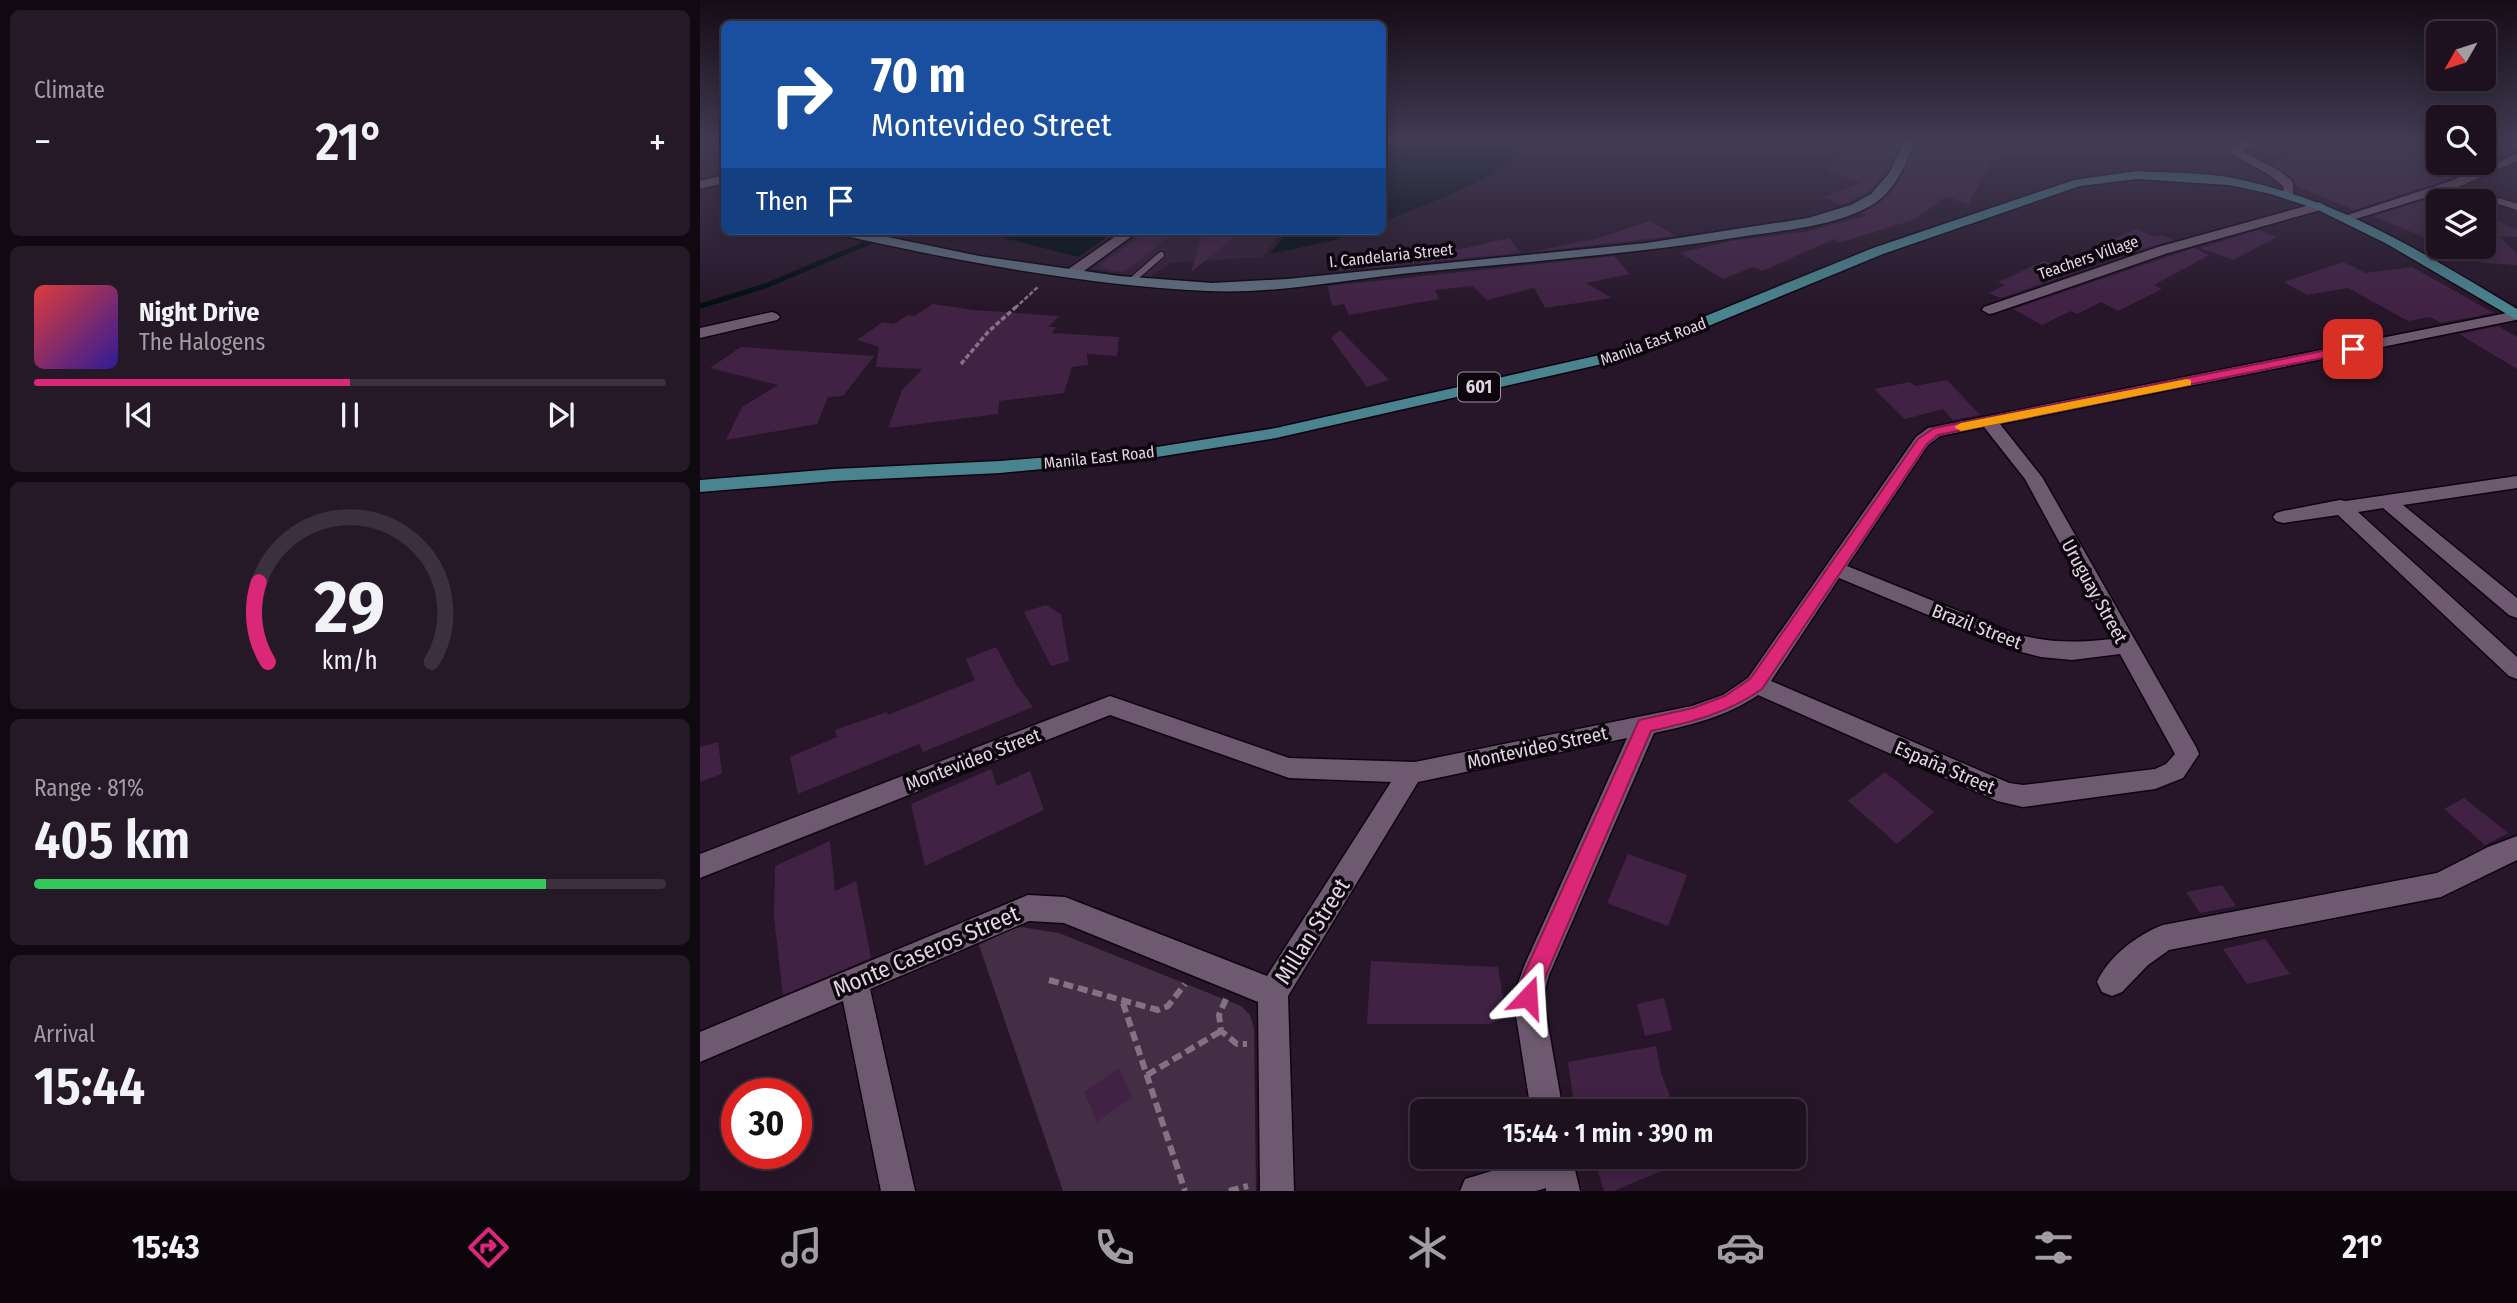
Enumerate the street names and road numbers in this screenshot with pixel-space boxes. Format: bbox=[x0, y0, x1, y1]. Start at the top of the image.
street label: Teachers Village bbox=[2036, 231, 2141, 283]
street label: I. Candelaria Street bbox=[1328, 239, 1455, 271]
street label: Manila East Road bbox=[1598, 313, 1709, 369]
road number: 601 bbox=[1458, 372, 1500, 402]
street label: Manila East Road bbox=[1043, 442, 1155, 473]
street label: Uruguay Street bbox=[2057, 535, 2133, 648]
street label: Brazil Street bbox=[1929, 599, 2026, 654]
street label: Montevideo Street bbox=[1465, 721, 1610, 774]
street label: Montevideo Street bbox=[902, 723, 1045, 796]
street label: España Street bbox=[1891, 736, 1999, 799]
street label: Millan Street bbox=[1268, 872, 1356, 989]
street label: Monte Caseros Street bbox=[829, 899, 1024, 1003]

